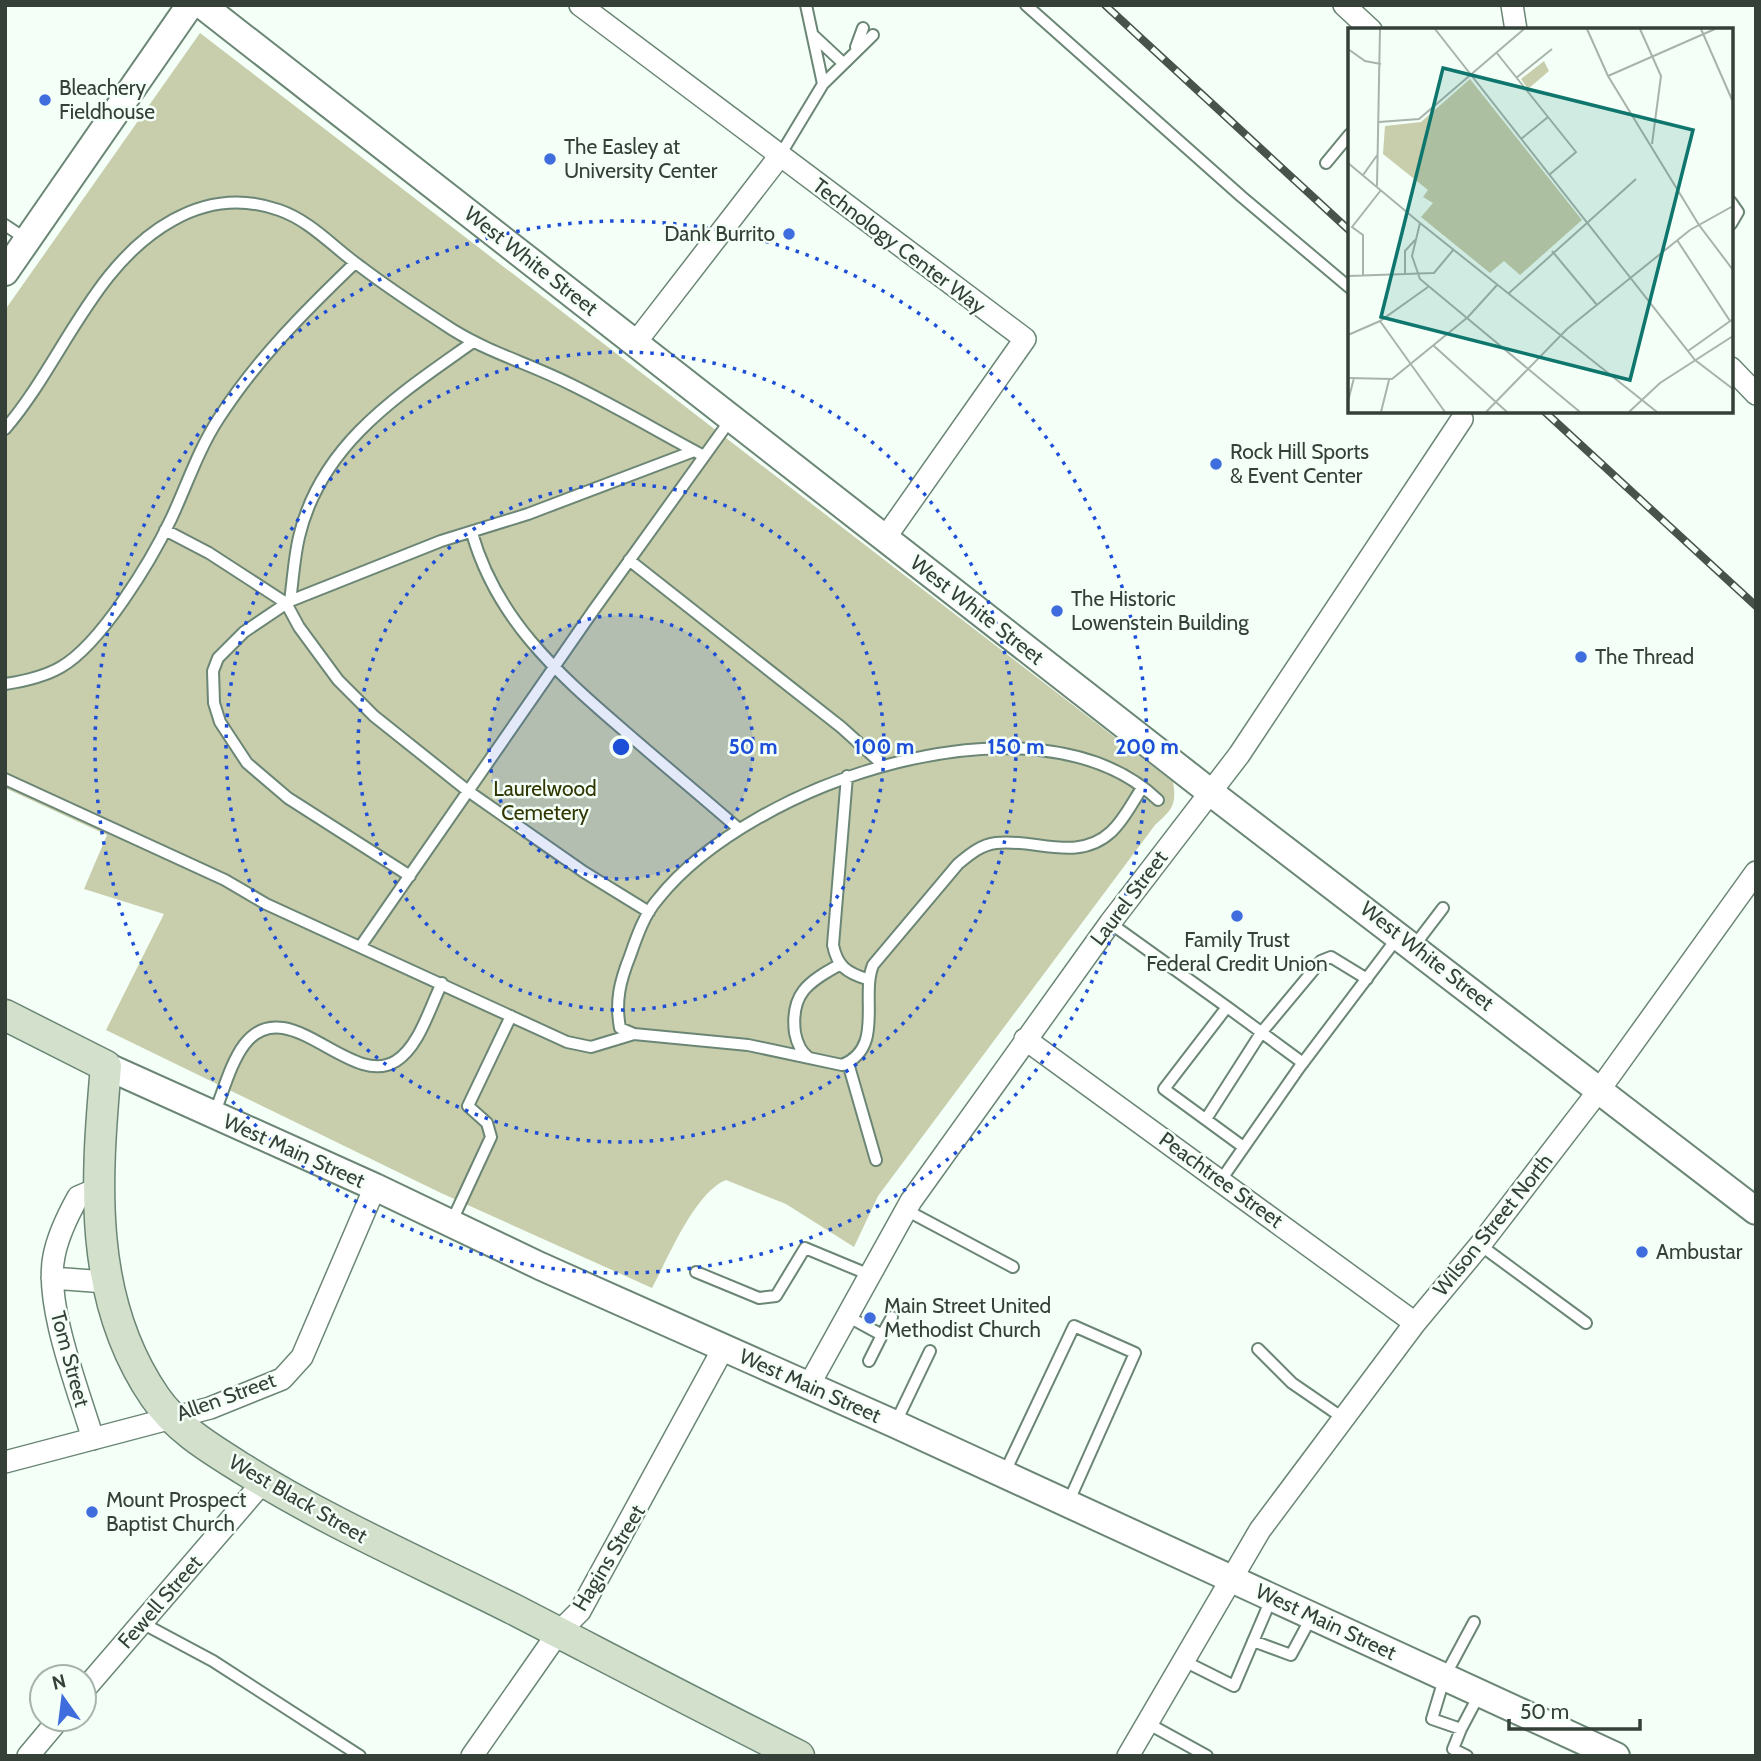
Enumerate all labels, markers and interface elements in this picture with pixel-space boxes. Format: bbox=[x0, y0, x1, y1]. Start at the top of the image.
inset map bbox=[1348, 28, 1733, 413]
place label: Bleachery Fieldhouse bbox=[59, 75, 155, 124]
marker: Bleachery Fieldhouse bbox=[37, 92, 53, 108]
place label: The Easley at University Center bbox=[564, 134, 718, 183]
marker: The Easley at University Center bbox=[542, 151, 558, 167]
street label: Technology Center Way bbox=[808, 172, 991, 319]
street label: West White Street bbox=[460, 201, 603, 320]
place label: Dank Burrito bbox=[664, 221, 775, 246]
marker: Dank Burrito bbox=[781, 226, 797, 242]
place label: Rock Hill Sports & Event Center bbox=[1230, 439, 1369, 488]
marker: Rock Hill Sports & Event Center bbox=[1208, 456, 1224, 472]
street label: West White Street bbox=[906, 550, 1049, 669]
place label: The Historic Lowenstein Building bbox=[1071, 586, 1249, 635]
marker: The Historic Lowenstein Building bbox=[1049, 603, 1065, 619]
place label: The Thread bbox=[1595, 644, 1694, 669]
marker: The Thread bbox=[1573, 649, 1589, 665]
text: 50 m bbox=[728, 734, 778, 759]
text: 100 m bbox=[854, 734, 914, 759]
text: 150 m bbox=[988, 734, 1044, 759]
text: 200 m bbox=[1115, 734, 1179, 759]
centre of rings bbox=[609, 735, 633, 759]
park label: Laurelwood Cemetery bbox=[493, 776, 597, 825]
street label: Laurel Street bbox=[1085, 845, 1172, 950]
street label: West White Street bbox=[1356, 896, 1499, 1015]
marker: Family Trust Federal Credit Union bbox=[1229, 908, 1245, 924]
place label: Family Trust Federal Credit Union bbox=[1146, 927, 1328, 976]
street label: West Main Street bbox=[220, 1108, 369, 1193]
street label: Peachtree Street bbox=[1154, 1126, 1288, 1233]
street label: Wilson Street North bbox=[1428, 1149, 1558, 1301]
place label: Ambustar bbox=[1656, 1239, 1743, 1264]
marker: Ambustar bbox=[1634, 1244, 1650, 1260]
place label: Main Street United Methodist Church bbox=[884, 1293, 1051, 1342]
street label: Tom Street bbox=[46, 1308, 95, 1410]
marker: Main Street United Methodist Church bbox=[862, 1310, 878, 1326]
street label: West Main Street bbox=[736, 1343, 885, 1428]
street label: Allen Street bbox=[173, 1367, 279, 1426]
street label: West Black Street bbox=[225, 1449, 372, 1548]
place label: Mount Prospect Baptist Church bbox=[106, 1487, 246, 1536]
street label: Hagins Street bbox=[567, 1500, 650, 1615]
marker: Mount Prospect Baptist Church bbox=[84, 1504, 100, 1520]
street label: Fewell Street bbox=[112, 1550, 207, 1653]
street label: West Main Street bbox=[1252, 1578, 1400, 1665]
north arrow bbox=[28, 1663, 98, 1733]
text: N bbox=[50, 1669, 68, 1695]
scale bar bbox=[1509, 1688, 1640, 1732]
text: 50 m bbox=[1520, 1699, 1569, 1724]

